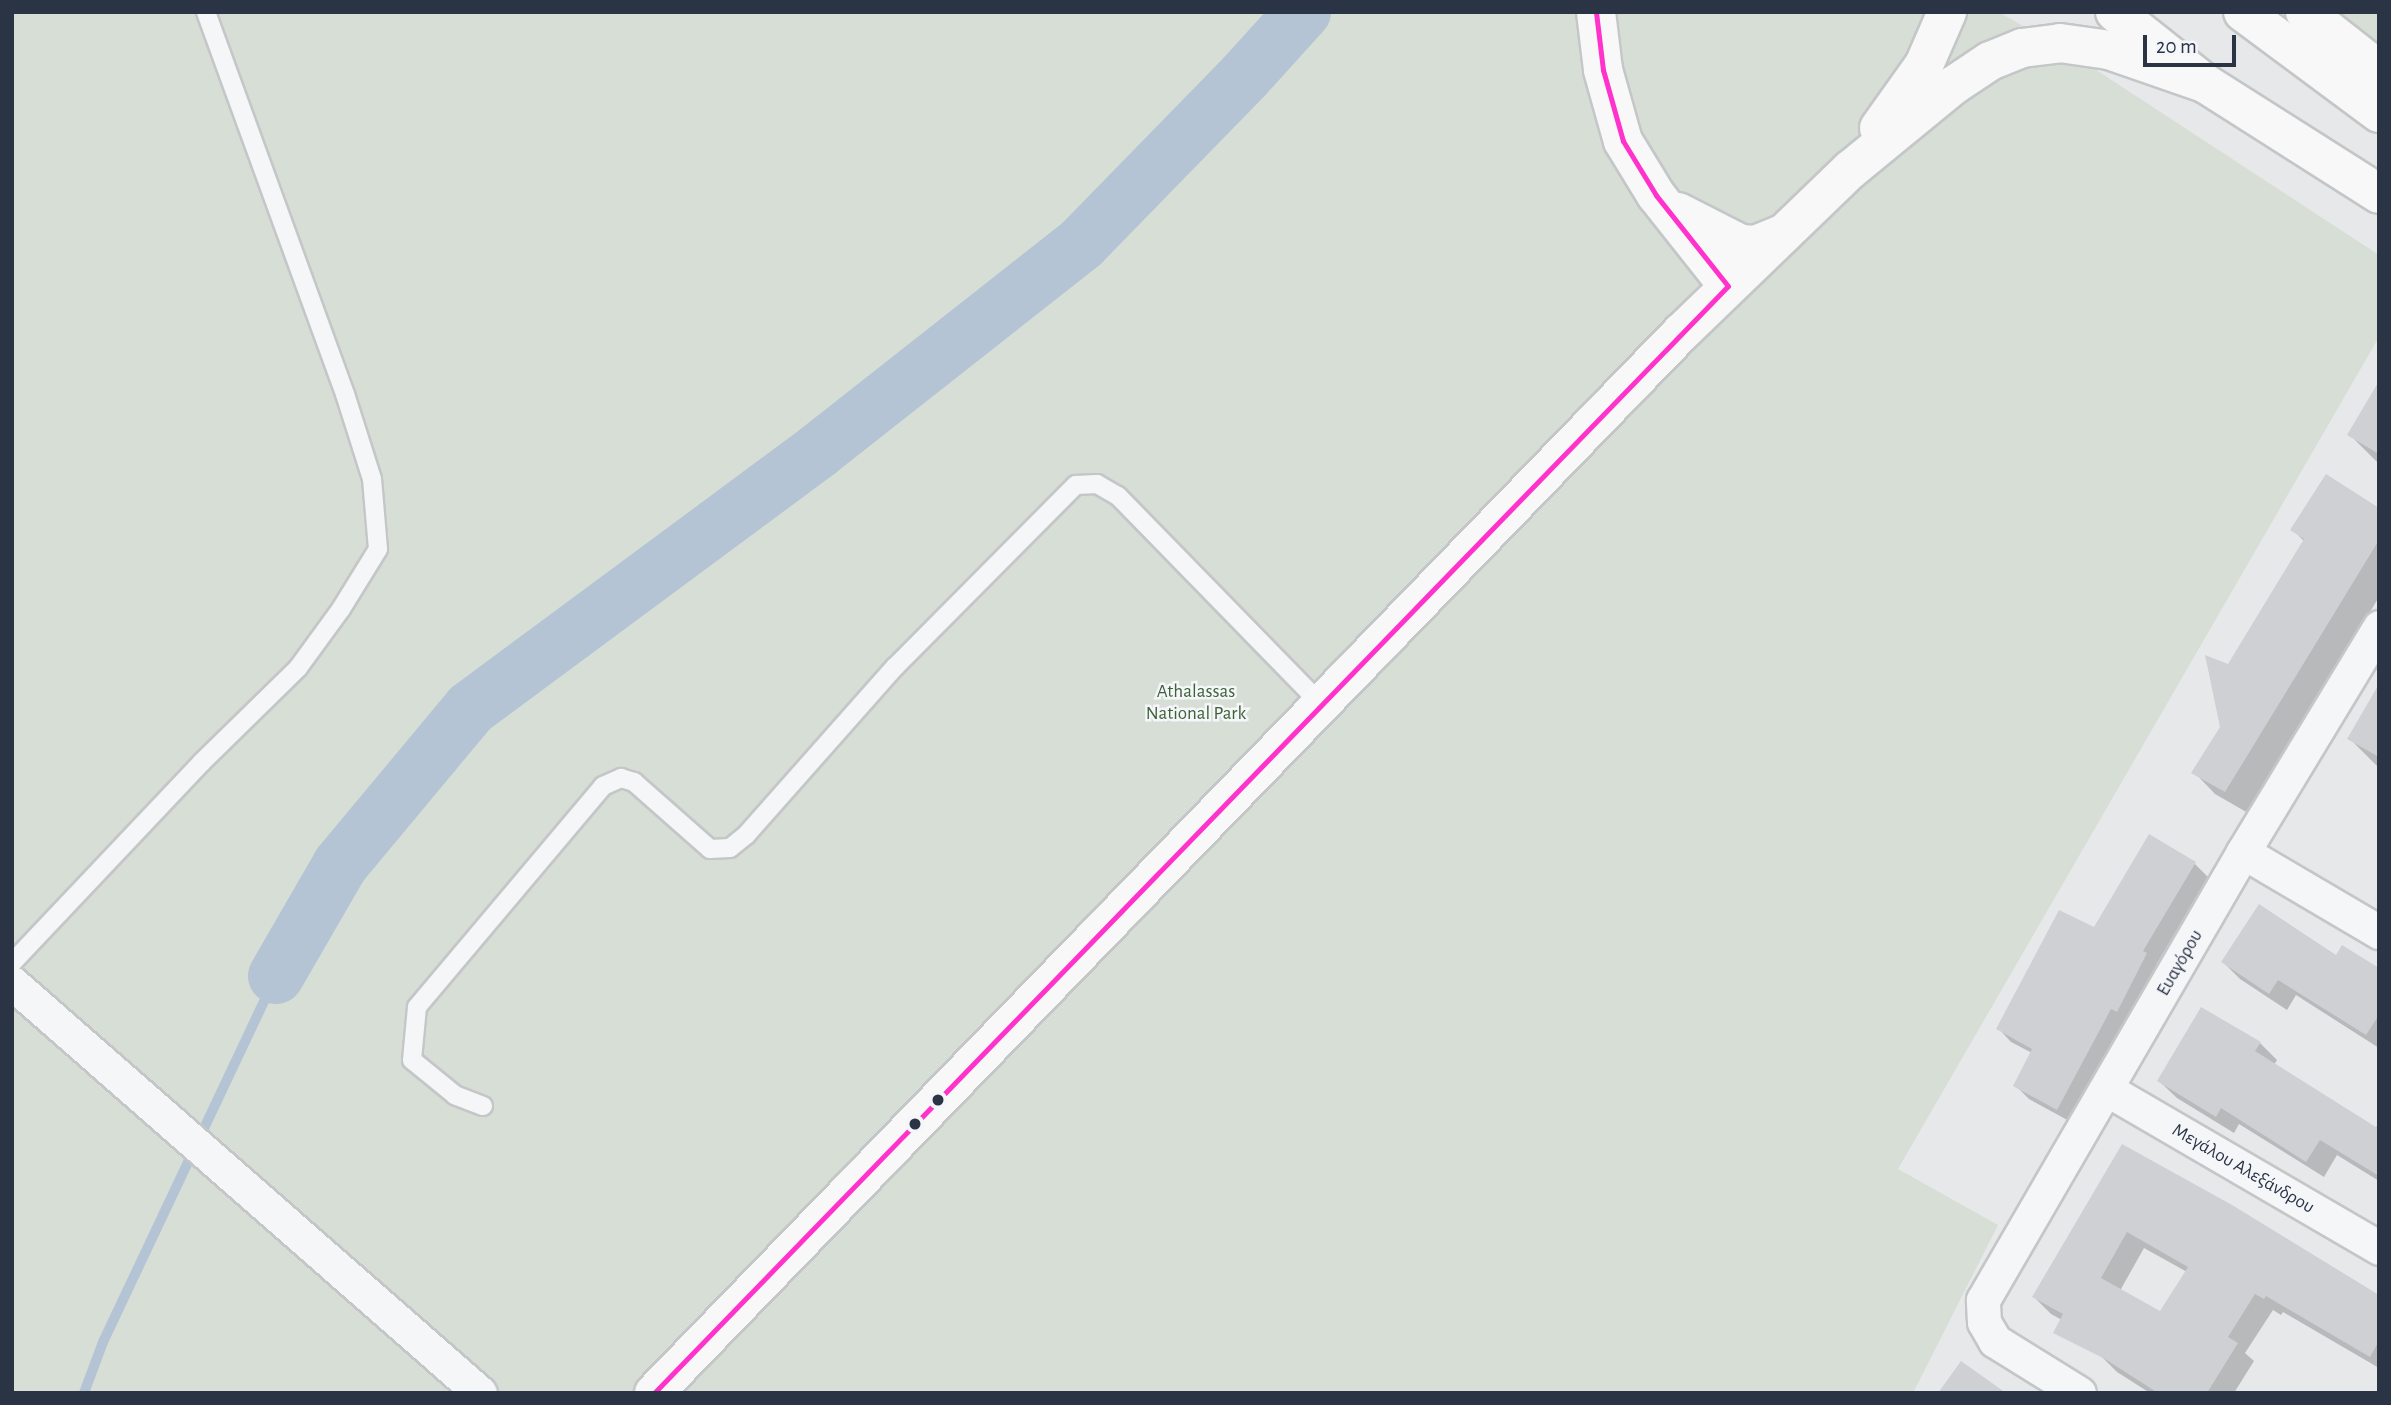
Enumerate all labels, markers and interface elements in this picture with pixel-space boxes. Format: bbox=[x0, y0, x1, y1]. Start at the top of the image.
scale bar bbox=[2146, 21, 2239, 65]
text: 20 m bbox=[2156, 36, 2197, 57]
park label: Athalassas National Park bbox=[1146, 681, 1246, 725]
street label: Ευαγόρου bbox=[2152, 926, 2208, 1000]
unlabelled marker bbox=[931, 1093, 945, 1107]
unlabelled marker bbox=[908, 1117, 922, 1131]
street label: Μεγάλου Αλεξάνδρου bbox=[2168, 1119, 2318, 1219]

